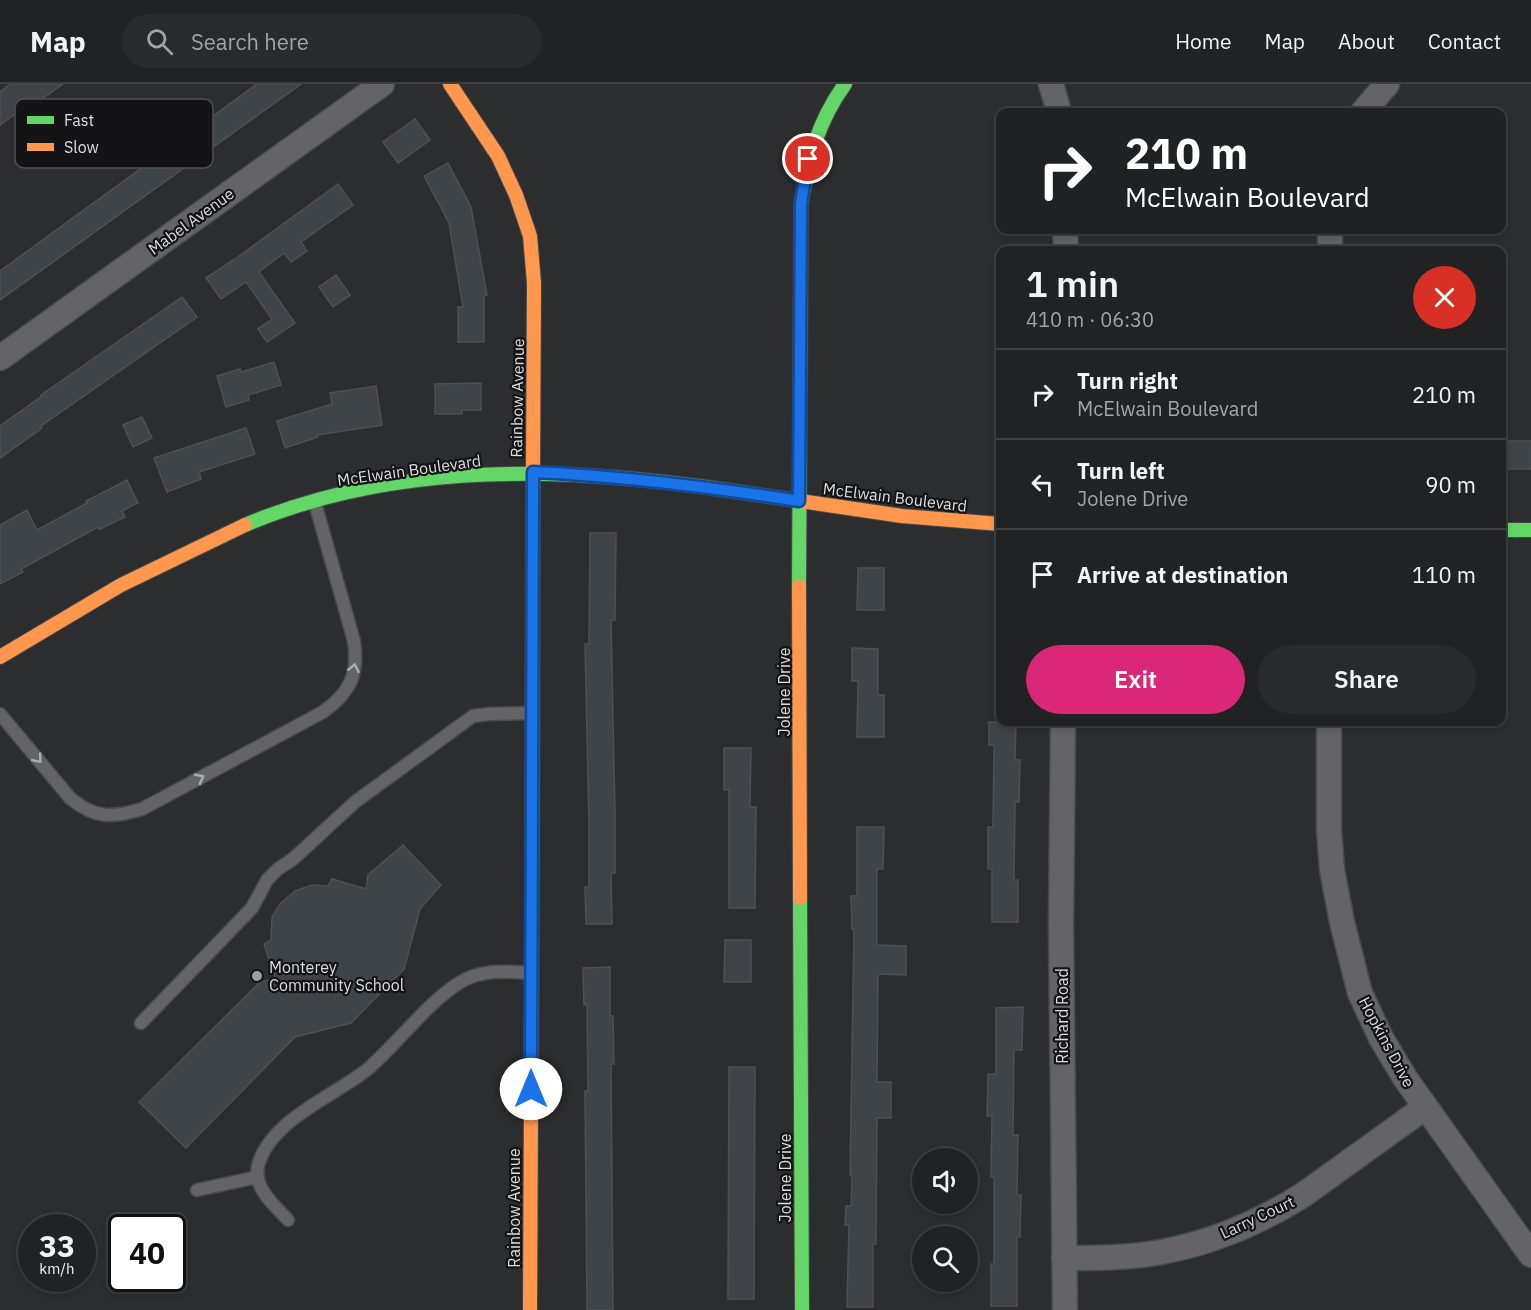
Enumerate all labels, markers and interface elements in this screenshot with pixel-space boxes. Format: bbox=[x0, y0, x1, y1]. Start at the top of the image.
search box bbox=[122, 14, 542, 68]
text: Map bbox=[30, 23, 86, 60]
icon: search bbox=[143, 25, 176, 58]
text: Search here bbox=[191, 27, 309, 56]
text: Home bbox=[1175, 27, 1232, 55]
text: Map bbox=[1265, 27, 1305, 55]
text: About bbox=[1338, 27, 1395, 55]
text: Contact bbox=[1428, 27, 1501, 55]
legend bbox=[15, 99, 213, 168]
text: Fast bbox=[64, 110, 94, 130]
text: 210 m bbox=[1125, 126, 1248, 181]
icon: right bbox=[1026, 132, 1104, 210]
pin bbox=[782, 133, 833, 184]
text: Slow bbox=[64, 137, 99, 157]
icon: arrive bbox=[791, 142, 824, 175]
text: McElwain Boulevard bbox=[1125, 179, 1370, 214]
street label: Mabel Avenue bbox=[144, 183, 238, 259]
text: 1 min bbox=[1026, 260, 1119, 307]
button: close bbox=[1413, 266, 1476, 329]
text: 410 m · 06:30 bbox=[1026, 306, 1154, 333]
street label: Rainbow Avenue bbox=[506, 338, 528, 458]
text: Turn right bbox=[1077, 366, 1178, 395]
icon: right bbox=[1026, 378, 1059, 411]
text: 210 m bbox=[1412, 380, 1476, 409]
text: McElwain Boulevard bbox=[1077, 395, 1258, 422]
street label: McElwain Boulevard bbox=[336, 450, 482, 490]
text: Turn left bbox=[1077, 456, 1165, 485]
icon: left bbox=[1026, 468, 1059, 501]
text: 90 m bbox=[1425, 470, 1476, 499]
street label: McElwain Boulevard bbox=[822, 478, 968, 516]
text: Jolene Drive bbox=[1077, 485, 1188, 512]
icon: arrive bbox=[1026, 558, 1059, 591]
text: Arrive at destination bbox=[1077, 560, 1288, 589]
text: 110 m bbox=[1412, 560, 1476, 589]
button: Exit bbox=[1026, 645, 1245, 714]
button: Share bbox=[1257, 645, 1476, 714]
street label: Jolene Drive bbox=[774, 647, 794, 737]
one-way arrow bbox=[347, 664, 360, 674]
one-way arrow bbox=[30, 752, 41, 763]
one-way arrow bbox=[194, 774, 205, 785]
place label: Monterey Community School bbox=[269, 957, 404, 995]
street label: Richard Road bbox=[1052, 968, 1072, 1064]
marker: Monterey Community School bbox=[250, 969, 264, 983]
street label: Hopkins Drive bbox=[1355, 993, 1419, 1091]
position arrow bbox=[499, 1057, 563, 1121]
street label: Jolene Drive bbox=[775, 1133, 795, 1223]
street label: Rainbow Avenue bbox=[504, 1148, 524, 1268]
map controls bbox=[912, 1148, 978, 1292]
button: sound bbox=[912, 1148, 978, 1214]
street label: Larry Court bbox=[1217, 1191, 1297, 1243]
speed limit sign: 40 bbox=[108, 1214, 186, 1292]
text: 33 bbox=[39, 1226, 75, 1265]
button: search bbox=[912, 1226, 978, 1292]
text: km/h bbox=[39, 1259, 75, 1278]

